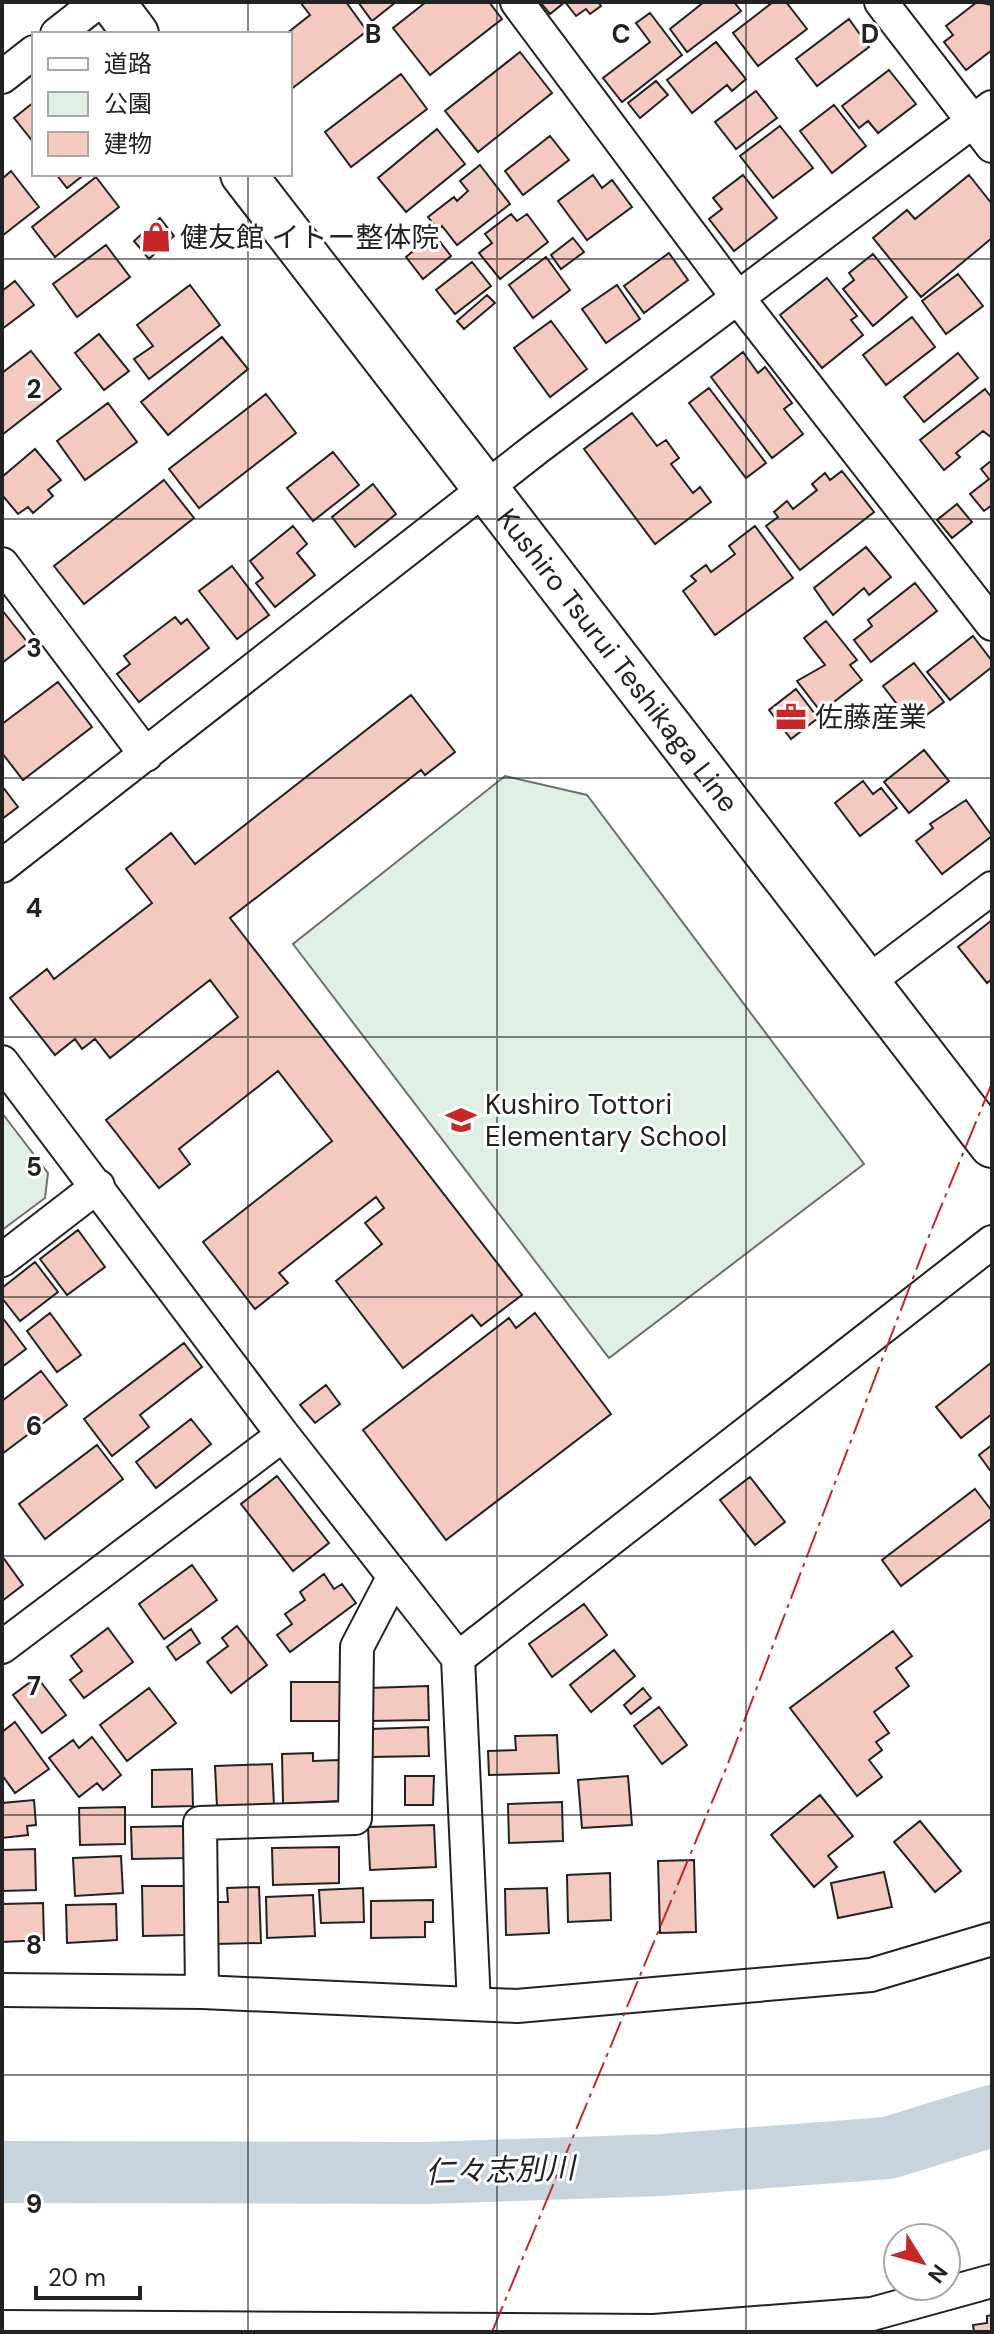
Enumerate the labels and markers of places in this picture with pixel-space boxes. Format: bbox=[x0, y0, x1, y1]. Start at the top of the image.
place label: 健友館 イトー整体院 bbox=[180, 219, 439, 256]
shop icon: 健友館 イトー整体院 bbox=[139, 220, 173, 254]
place label: 佐藤産業 bbox=[815, 699, 927, 736]
office icon: 佐藤産業 bbox=[774, 700, 808, 734]
place label: Kushiro Tottori Elementary School bbox=[485, 1086, 727, 1155]
school or university icon: Kushiro Tottori Elementary School bbox=[444, 1103, 478, 1137]

